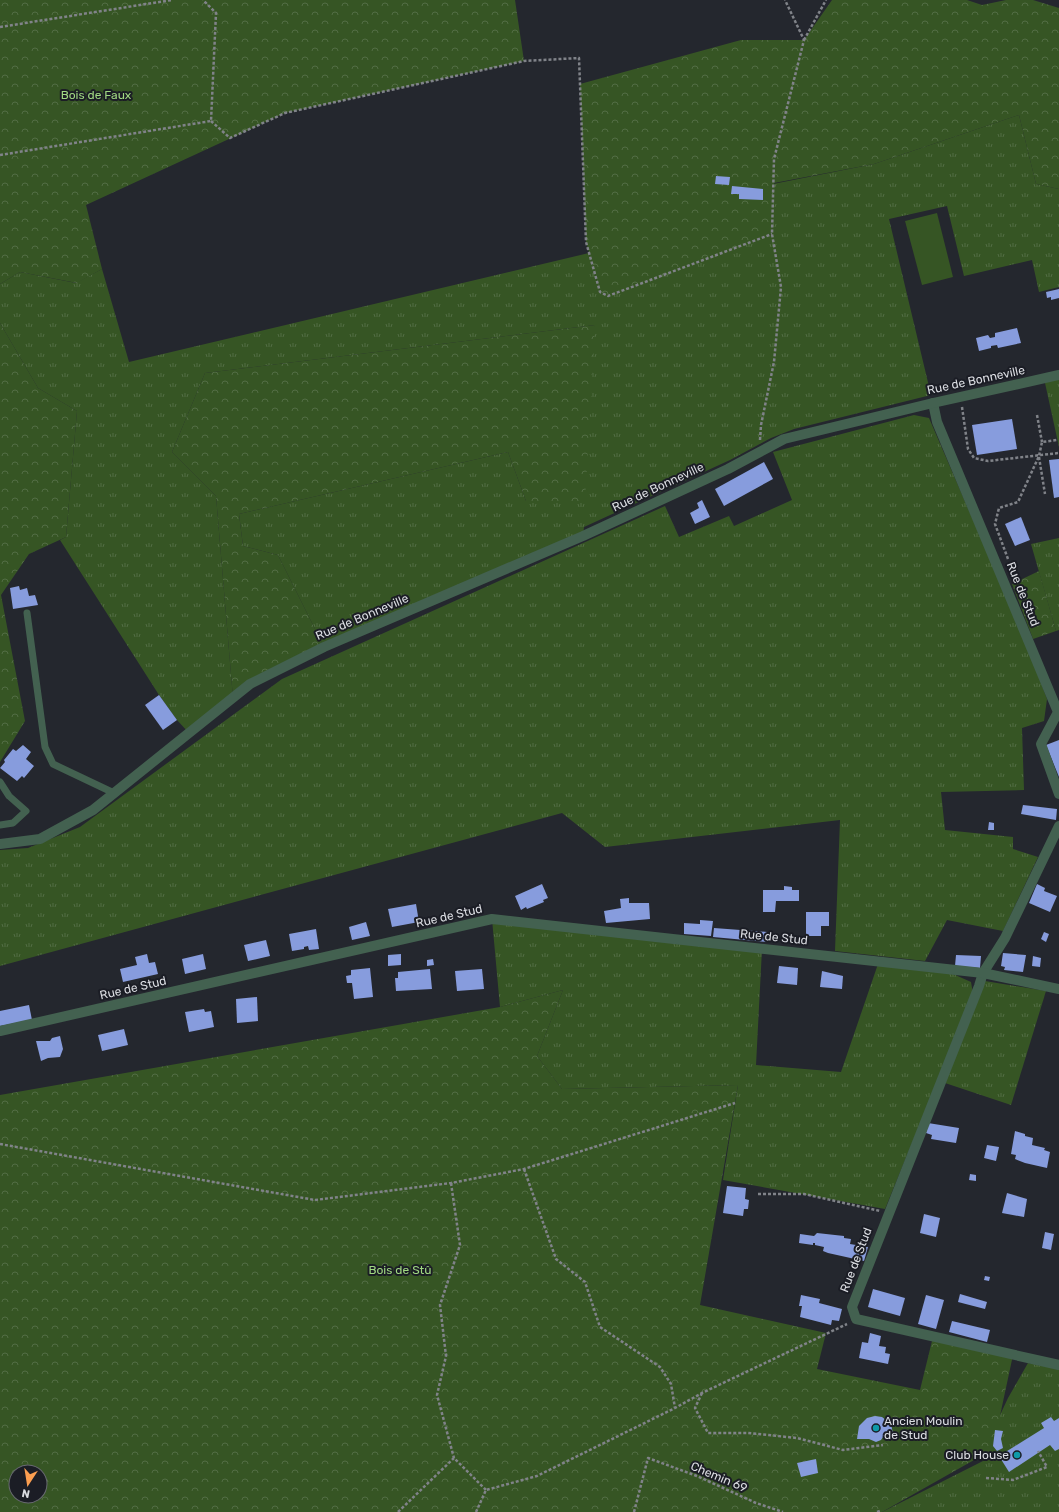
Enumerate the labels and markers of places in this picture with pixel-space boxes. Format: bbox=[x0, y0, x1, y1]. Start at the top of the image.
place label: Ancien Moulin de Stud bbox=[884, 1414, 963, 1442]
marker: Ancien Moulin de Stud bbox=[871, 1423, 881, 1433]
place label: Club House bbox=[945, 1448, 1009, 1462]
marker: Club House bbox=[1012, 1450, 1022, 1460]

